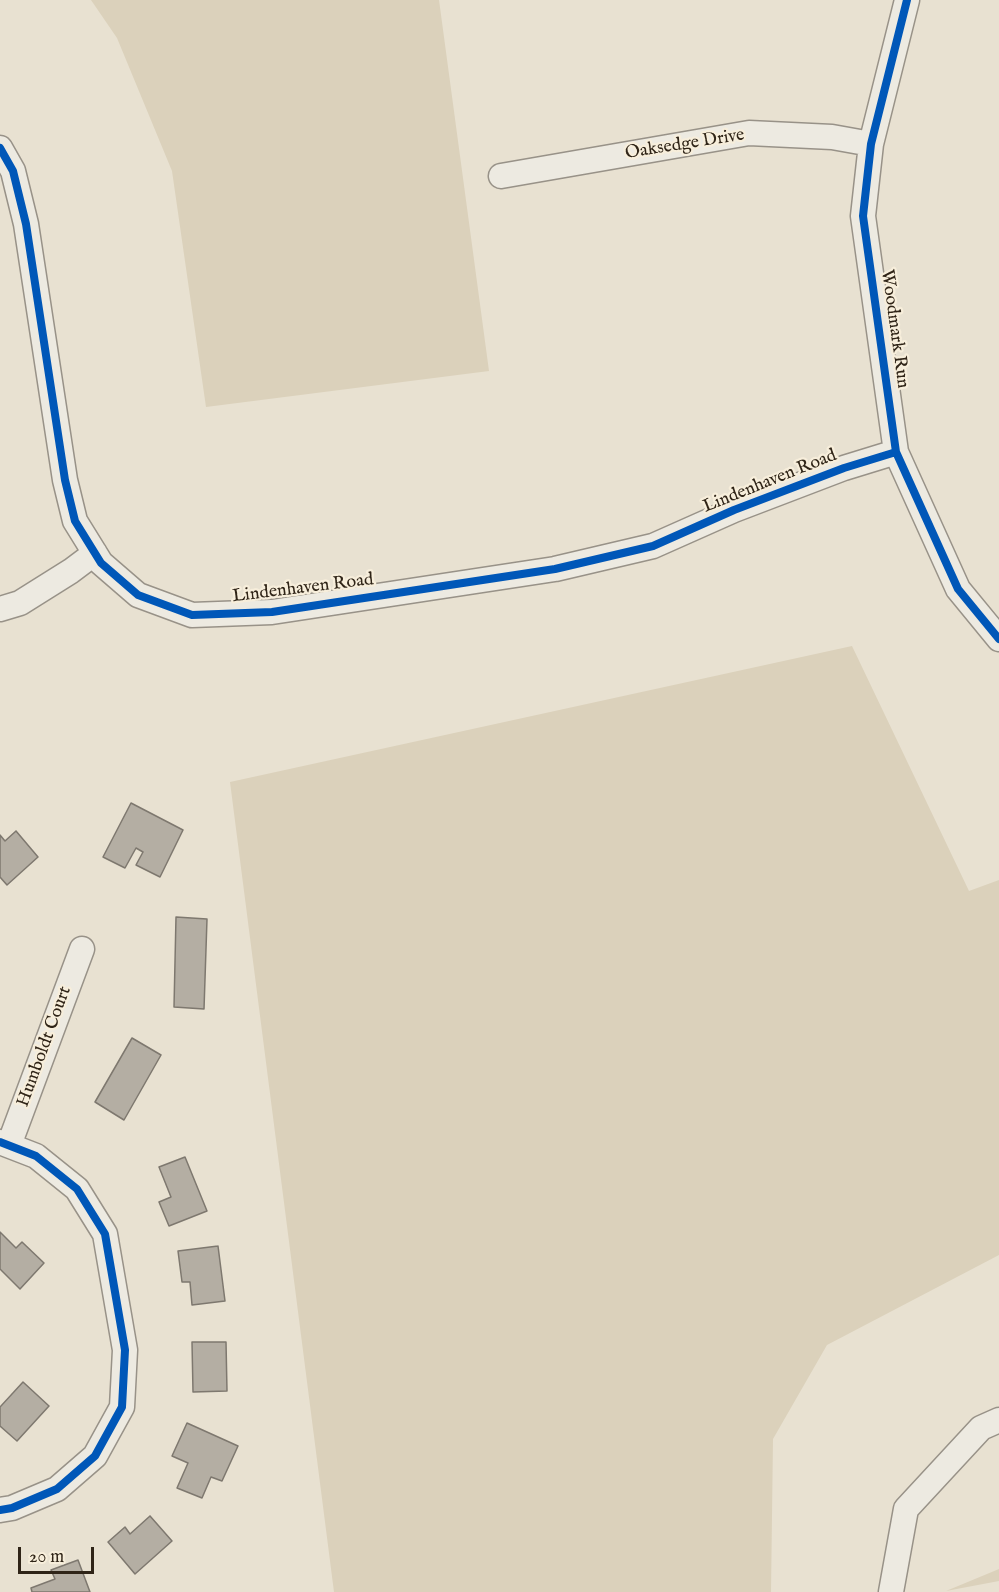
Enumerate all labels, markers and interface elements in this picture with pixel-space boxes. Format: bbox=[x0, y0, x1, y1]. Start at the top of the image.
street label: Oaksedge Drive bbox=[624, 125, 746, 165]
street label: Woodmark Run bbox=[875, 268, 913, 390]
street label: Lindenhaven Road bbox=[700, 445, 840, 519]
street label: Lindenhaven Road bbox=[231, 570, 375, 608]
street label: Humboldt Court bbox=[13, 984, 77, 1110]
scale bar bbox=[21, 1535, 98, 1573]
text: 20 m bbox=[29, 1546, 64, 1569]

